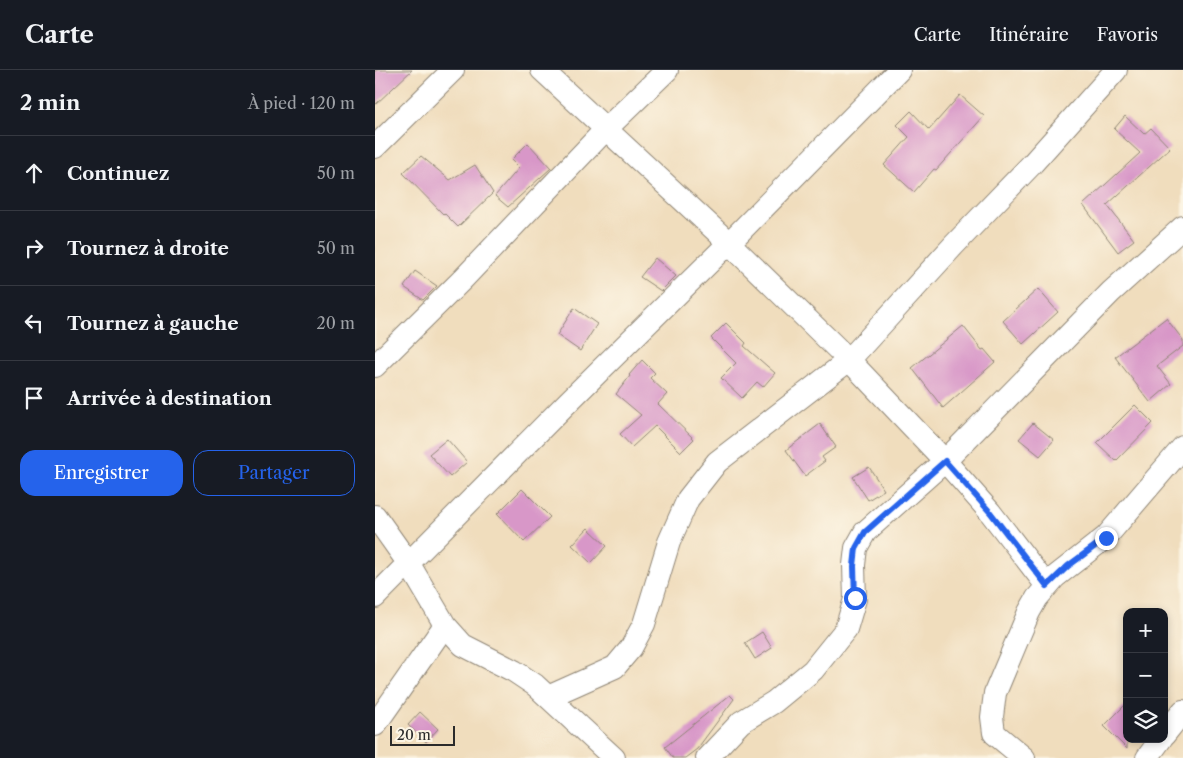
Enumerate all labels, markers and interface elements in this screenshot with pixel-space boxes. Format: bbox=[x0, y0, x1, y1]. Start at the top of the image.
text: Carte bbox=[25, 20, 94, 49]
text: Carte bbox=[914, 24, 961, 46]
text: Itinéraire bbox=[989, 24, 1069, 46]
text: Favoris bbox=[1097, 24, 1158, 46]
text: 2 min bbox=[20, 90, 80, 115]
text: À pied · 120 m bbox=[248, 93, 355, 113]
icon: ahead bbox=[20, 159, 48, 187]
text: Continuez bbox=[67, 162, 169, 185]
text: 50 m bbox=[317, 163, 355, 183]
icon: right bbox=[20, 234, 48, 262]
text: Tournez à droite bbox=[67, 237, 229, 260]
text: 50 m bbox=[317, 238, 355, 258]
icon: left bbox=[20, 309, 48, 337]
text: Tournez à gauche bbox=[67, 312, 239, 335]
text: 20 m bbox=[316, 313, 355, 333]
icon: arrive bbox=[20, 384, 48, 412]
text: Arrivée à destination bbox=[67, 387, 272, 410]
button: Enregistrer bbox=[20, 450, 183, 496]
button: Partager bbox=[193, 450, 355, 496]
route end bbox=[1095, 527, 1118, 550]
route start bbox=[844, 587, 867, 610]
map controls bbox=[1123, 608, 1168, 743]
button: + bbox=[1123, 608, 1168, 653]
button: − bbox=[1123, 653, 1168, 698]
button: layers bbox=[1123, 698, 1168, 743]
scale bar bbox=[390, 723, 455, 746]
text: 20 m bbox=[397, 726, 431, 744]

